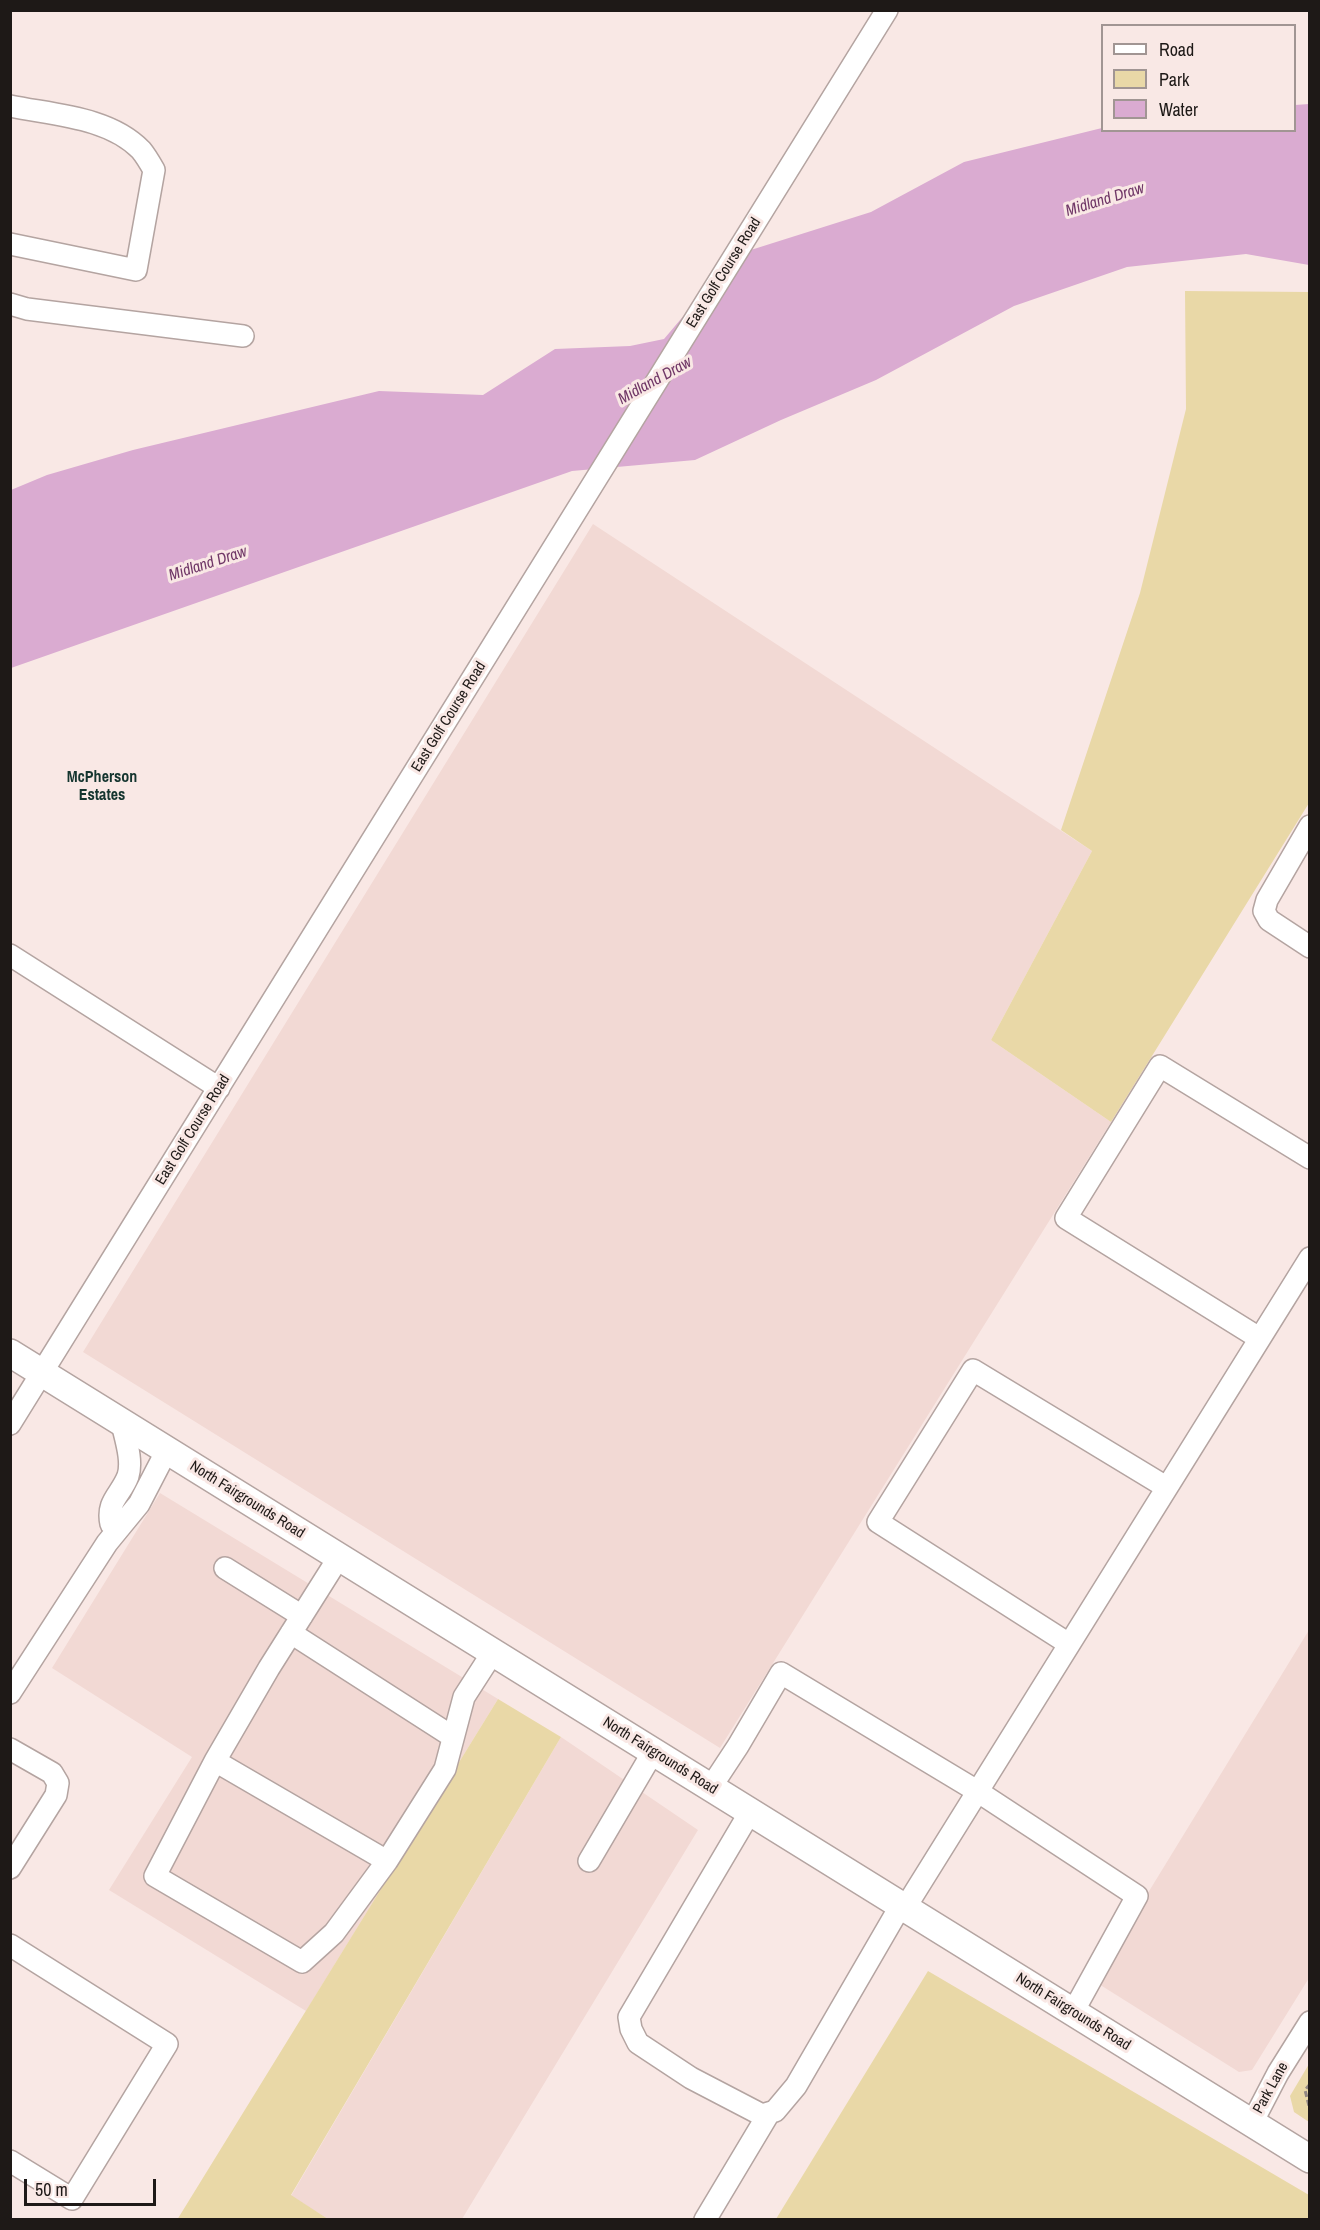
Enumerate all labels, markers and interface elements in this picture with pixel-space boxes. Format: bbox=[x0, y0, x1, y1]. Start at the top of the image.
legend bbox=[1101, 24, 1296, 132]
text: Road bbox=[1159, 37, 1194, 62]
text: Park bbox=[1159, 67, 1189, 92]
text: Water bbox=[1159, 97, 1198, 122]
water label: Midland Draw bbox=[1063, 179, 1147, 221]
street label: East Golf Course Road bbox=[683, 215, 765, 331]
water label: Midland Draw bbox=[615, 353, 695, 409]
water label: Midland Draw bbox=[167, 542, 249, 586]
street label: East Golf Course Road bbox=[408, 659, 490, 775]
district label: McPherson Estates bbox=[67, 768, 137, 806]
street label: East Golf Course Road bbox=[152, 1072, 234, 1188]
street label: North Fairgrounds Road bbox=[186, 1457, 308, 1543]
street label: North Fairgrounds Road bbox=[599, 1713, 721, 1799]
street label: North Fairgrounds Road bbox=[1012, 1969, 1134, 2055]
street label: Park Lane bbox=[1250, 2059, 1292, 2117]
scale bar bbox=[27, 2167, 159, 2205]
text: 50 m bbox=[35, 2177, 68, 2202]

